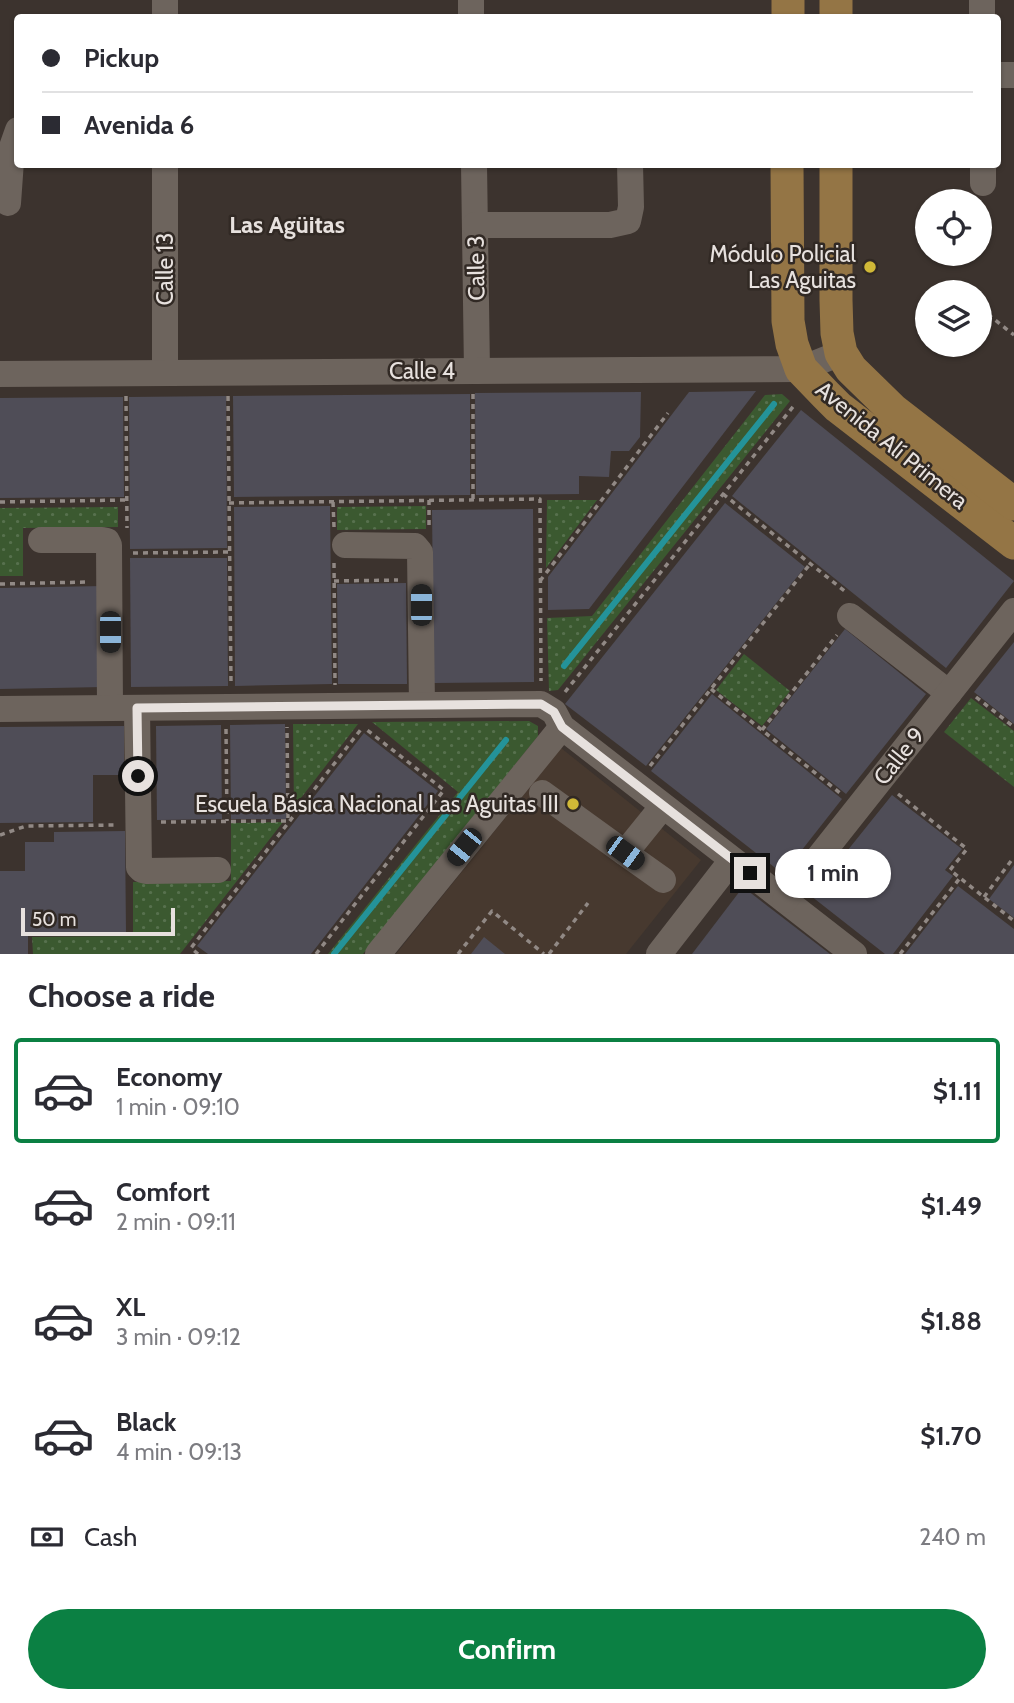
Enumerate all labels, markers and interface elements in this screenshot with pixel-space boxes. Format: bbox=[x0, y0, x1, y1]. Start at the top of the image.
text: Pickup bbox=[84, 42, 159, 74]
text: Avenida 6 bbox=[84, 109, 194, 141]
map controls bbox=[915, 189, 992, 357]
button: locate bbox=[915, 189, 992, 266]
district label: Las Agüitas bbox=[229, 210, 345, 239]
street label: Calle 13 bbox=[151, 233, 179, 305]
street label: Calle 3 bbox=[461, 235, 491, 301]
place label: Módulo Policial Las Aguitas bbox=[709, 240, 857, 294]
marker: Módulo Policial Las Aguitas bbox=[862, 259, 878, 275]
button: layers bbox=[915, 280, 992, 357]
street label: Calle 4 bbox=[389, 357, 455, 385]
street label: Avenida Alí Primera bbox=[810, 375, 974, 515]
car bbox=[411, 584, 432, 626]
car bbox=[100, 611, 121, 653]
street label: Calle 9 bbox=[867, 722, 931, 790]
route start bbox=[122, 760, 154, 792]
place label: Escuela Básica Nacional Las Aguitas III bbox=[195, 790, 559, 818]
marker: Escuela Básica Nacional Las Aguitas III bbox=[565, 796, 581, 812]
car bbox=[443, 824, 486, 870]
car bbox=[602, 832, 649, 874]
callout: 1 min bbox=[774, 848, 890, 898]
route end bbox=[734, 857, 766, 889]
text: 1 min bbox=[807, 859, 859, 887]
scale bar bbox=[21, 905, 175, 937]
text: 50 m bbox=[32, 908, 76, 931]
text: Choose a ride bbox=[28, 976, 215, 1015]
icon: car bbox=[32, 1059, 95, 1122]
text: Economy bbox=[116, 1061, 222, 1093]
text: $1.11 bbox=[933, 1075, 982, 1107]
text: 1 min · 09:10 bbox=[116, 1093, 240, 1121]
icon: car bbox=[32, 1174, 95, 1237]
text: Comfort bbox=[116, 1176, 210, 1208]
text: $1.49 bbox=[921, 1190, 982, 1222]
text: 2 min · 09:11 bbox=[116, 1208, 236, 1236]
icon: car bbox=[32, 1289, 95, 1352]
text: XL bbox=[116, 1291, 145, 1323]
text: $1.88 bbox=[920, 1305, 982, 1337]
text: 3 min · 09:12 bbox=[116, 1323, 241, 1351]
icon: car bbox=[32, 1404, 95, 1467]
text: Black bbox=[116, 1406, 176, 1438]
text: $1.70 bbox=[920, 1420, 982, 1452]
text: 4 min · 09:13 bbox=[116, 1438, 242, 1466]
icon: cash bbox=[28, 1518, 66, 1556]
text: Cash bbox=[84, 1521, 137, 1553]
text: 240 m bbox=[919, 1523, 986, 1551]
button: Confirm bbox=[28, 1609, 986, 1689]

